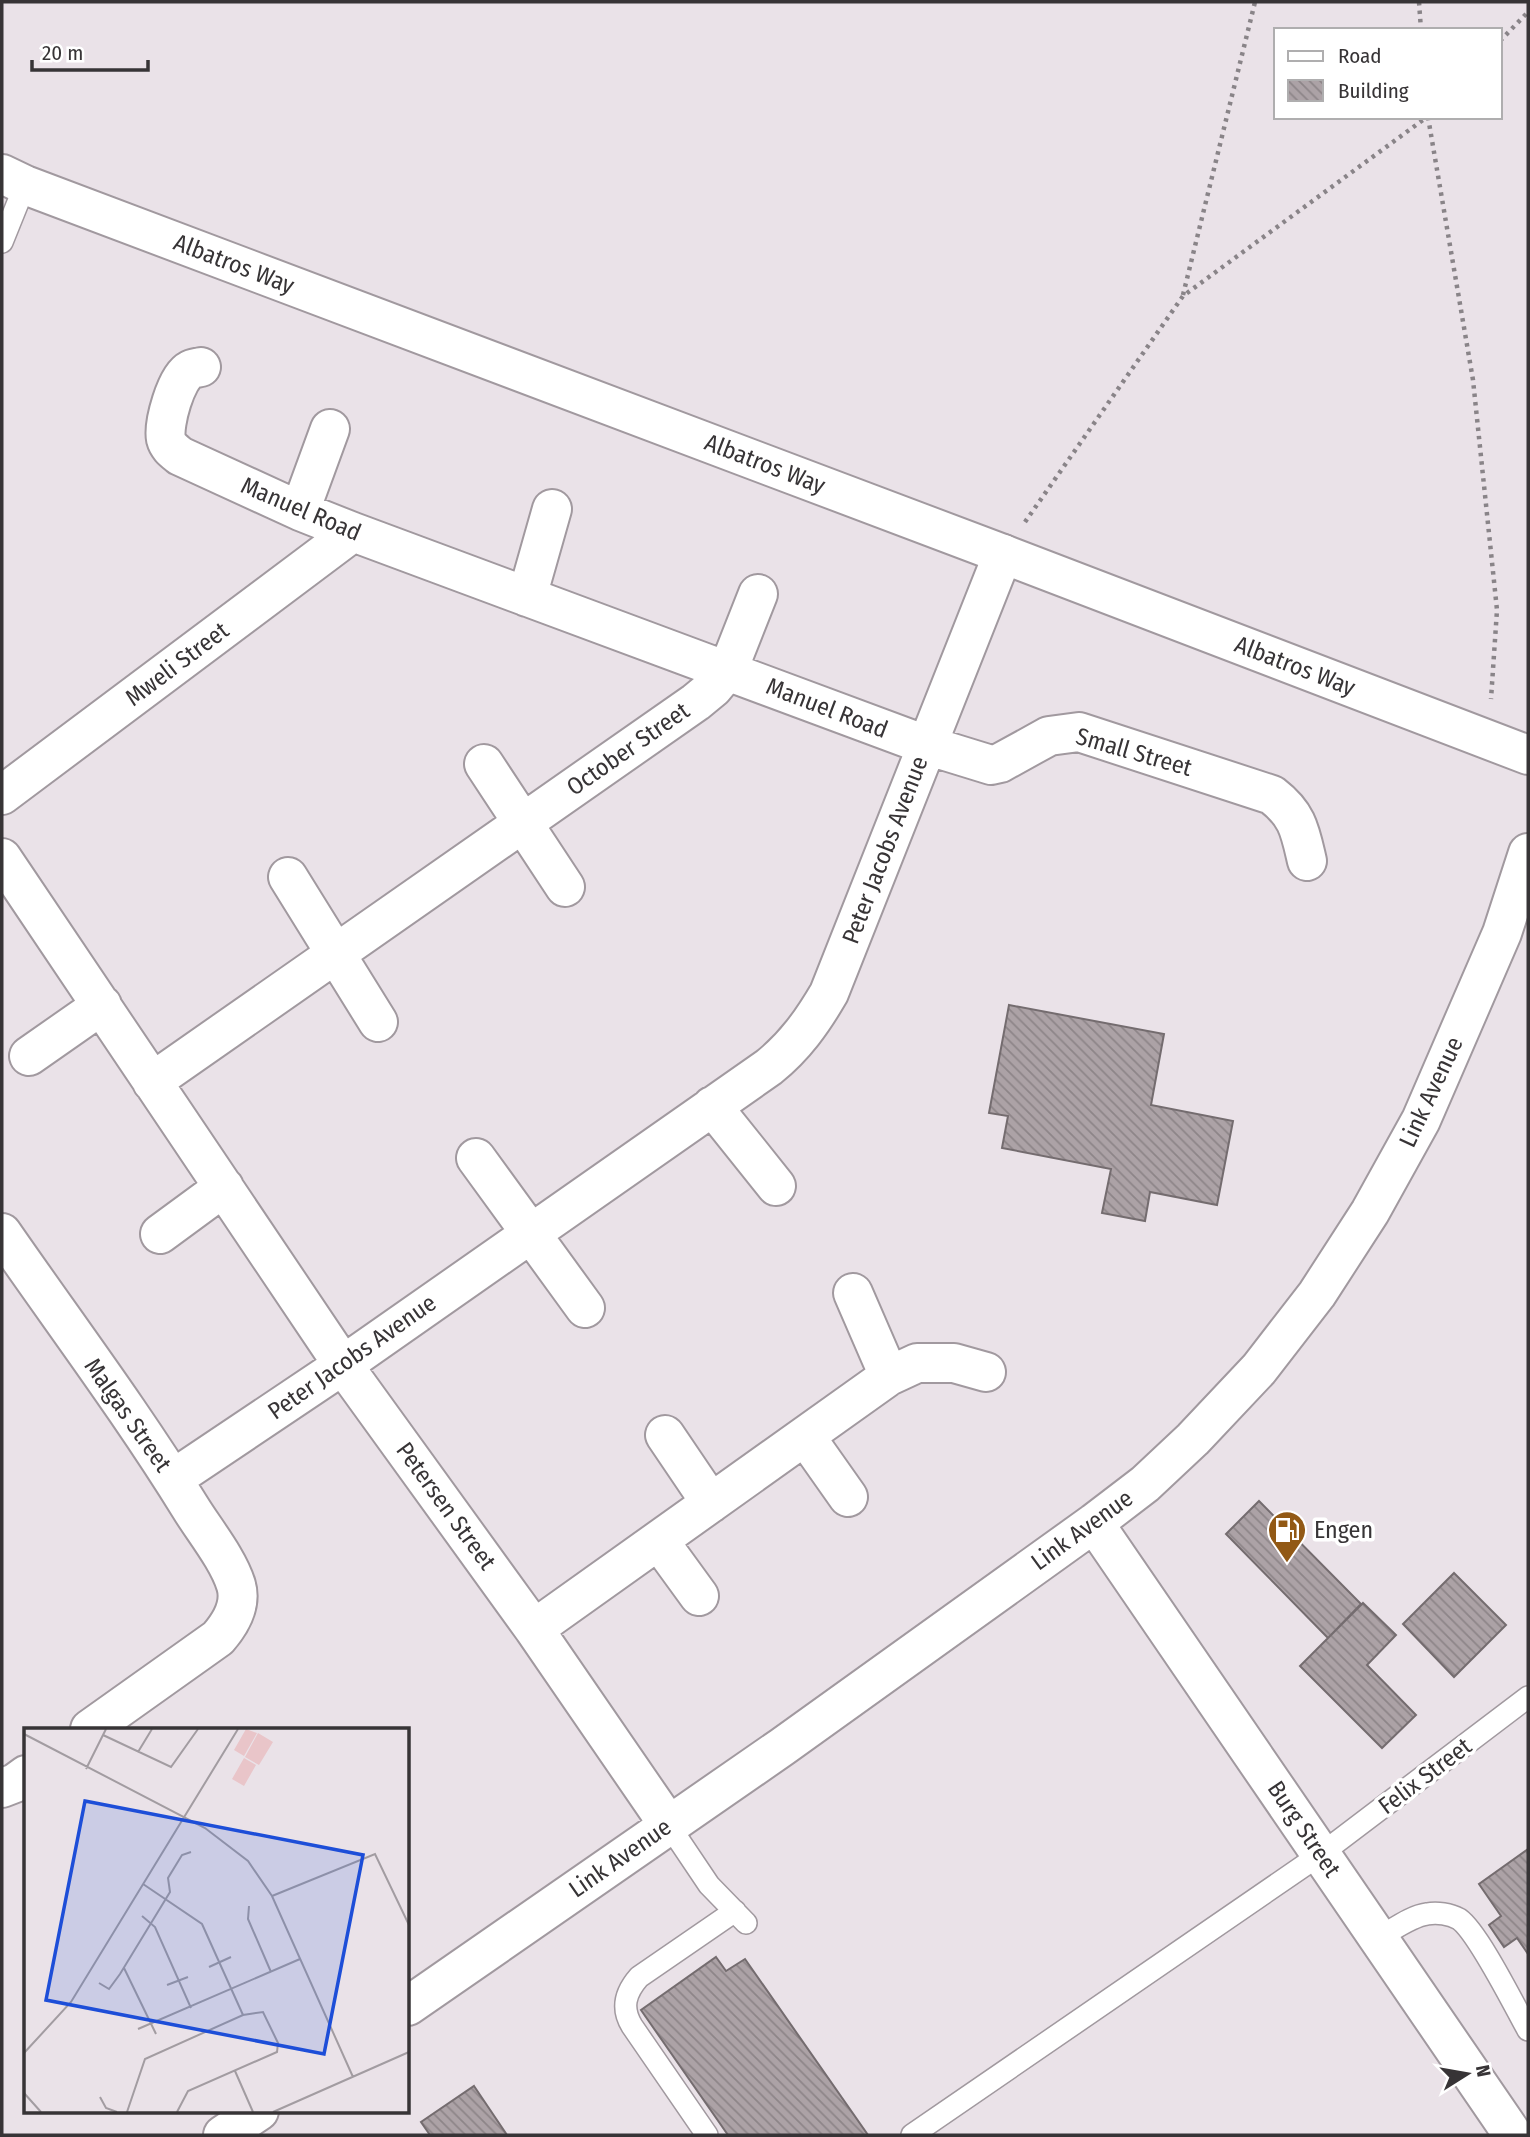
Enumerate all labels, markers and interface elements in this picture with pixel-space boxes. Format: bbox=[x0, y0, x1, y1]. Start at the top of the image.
scale bar bbox=[32, 28, 147, 72]
legend bbox=[1274, 28, 1502, 119]
text: 20 m bbox=[42, 40, 83, 66]
text: Road bbox=[1338, 43, 1382, 69]
text: Building bbox=[1338, 78, 1409, 104]
street label: Albatros Way bbox=[170, 228, 298, 300]
street label: Albatros Way bbox=[701, 428, 829, 500]
street label: Manuel Road bbox=[237, 471, 365, 547]
street label: Mweli Street bbox=[120, 616, 234, 712]
street label: Albatros Way bbox=[1231, 630, 1359, 702]
street label: Manuel Road bbox=[762, 672, 892, 744]
street label: October Street bbox=[561, 696, 695, 802]
street label: Small Street bbox=[1073, 722, 1195, 782]
street label: Peter Jacobs Avenue bbox=[836, 752, 934, 948]
street label: Link Avenue bbox=[1393, 1032, 1469, 1152]
street label: Peter Jacobs Avenue bbox=[263, 1289, 441, 1425]
street label: Malgas Street bbox=[79, 1353, 177, 1477]
street label: Petersen Street bbox=[390, 1437, 502, 1575]
street label: Link Avenue bbox=[1026, 1484, 1138, 1576]
fuel station icon: Engen bbox=[1266, 1509, 1308, 1564]
place label: Engen bbox=[1314, 1516, 1373, 1544]
inset map bbox=[24, 1728, 410, 2112]
street label: Felix Street bbox=[1373, 1732, 1477, 1820]
street label: Burg Street bbox=[1262, 1776, 1346, 1882]
street label: Link Avenue bbox=[564, 1813, 676, 1903]
north arrow bbox=[1432, 2039, 1502, 2109]
text: N bbox=[1471, 2063, 1496, 2079]

